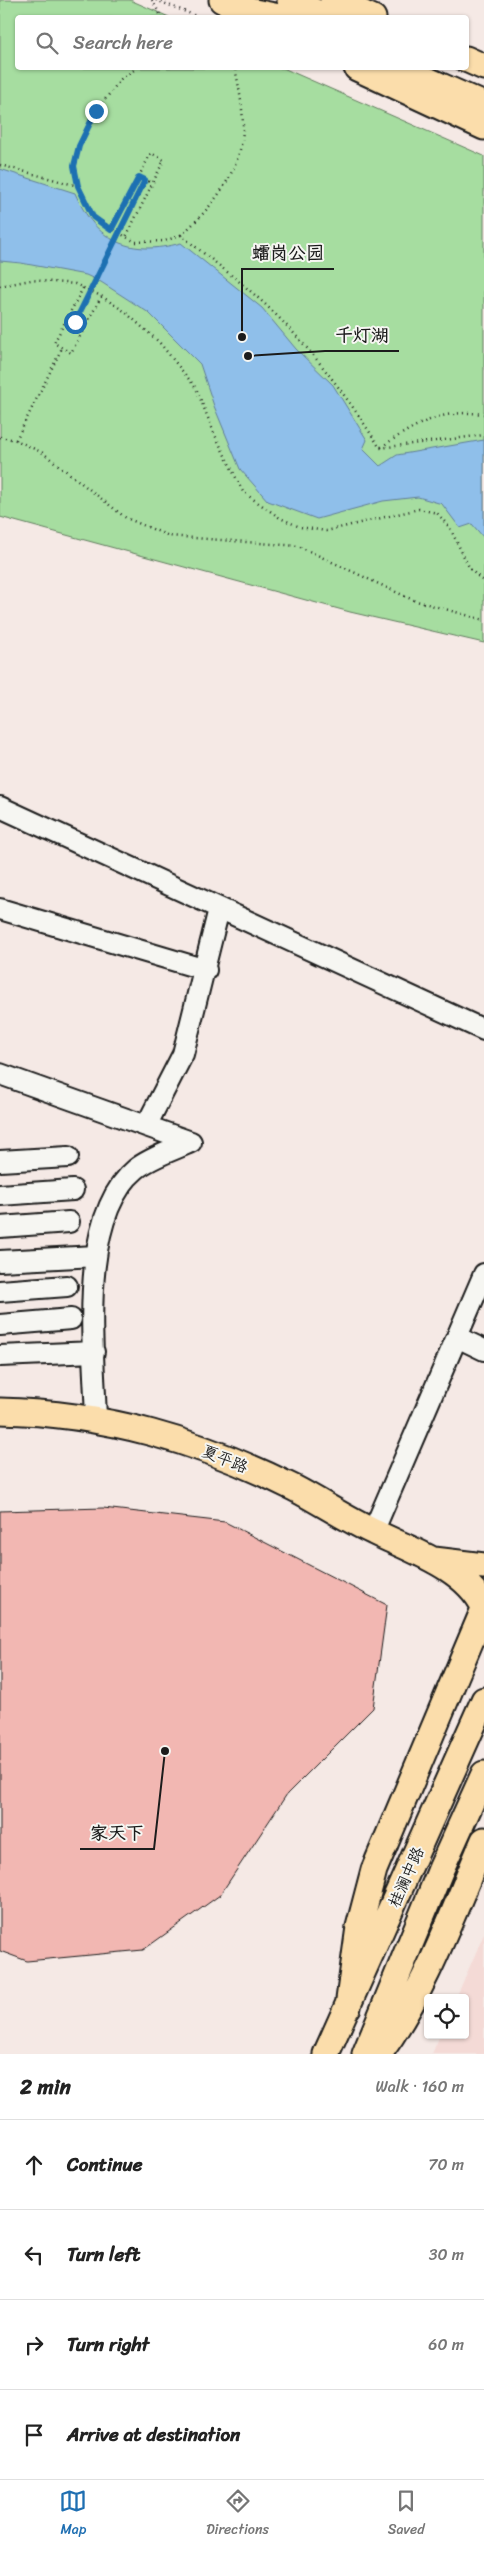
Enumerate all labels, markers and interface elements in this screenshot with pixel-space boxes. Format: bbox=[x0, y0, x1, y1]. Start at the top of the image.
search box bbox=[15, 15, 469, 70]
text: Search here bbox=[73, 26, 173, 59]
icon: search bbox=[33, 29, 61, 57]
route end bbox=[85, 100, 108, 123]
callout: 𧒽岗公园 bbox=[242, 236, 334, 269]
text: 𧒽岗公园 bbox=[252, 237, 324, 269]
route start bbox=[64, 311, 87, 334]
callout: 千灯湖 bbox=[325, 318, 399, 351]
text: 千灯湖 bbox=[335, 319, 389, 351]
street label: 夏平路 bbox=[197, 1437, 253, 1481]
callout: 家天下 bbox=[80, 1816, 154, 1849]
text: 家天下 bbox=[90, 1817, 144, 1849]
street label: 桂澜中路 bbox=[380, 1842, 432, 1912]
map controls bbox=[424, 1994, 469, 2039]
button: locate bbox=[424, 1994, 469, 2039]
text: 2 min bbox=[20, 2068, 71, 2106]
text: Walk · 160 m bbox=[375, 2072, 464, 2101]
text: Continue bbox=[67, 2148, 143, 2181]
text: 70 m bbox=[428, 2150, 464, 2179]
icon: ahead bbox=[20, 2151, 48, 2179]
text: Turn left bbox=[67, 2238, 140, 2271]
text: 30 m bbox=[429, 2240, 464, 2269]
icon: left bbox=[20, 2241, 48, 2269]
text: Turn right bbox=[67, 2328, 149, 2361]
text: 60 m bbox=[428, 2330, 464, 2359]
icon: right bbox=[20, 2331, 48, 2359]
text: Arrive at destination bbox=[67, 2418, 240, 2451]
icon: arrive bbox=[20, 2421, 48, 2449]
tab: Map bbox=[59, 2487, 87, 2542]
tab: Directions bbox=[206, 2487, 269, 2542]
tab: Saved bbox=[388, 2487, 425, 2542]

